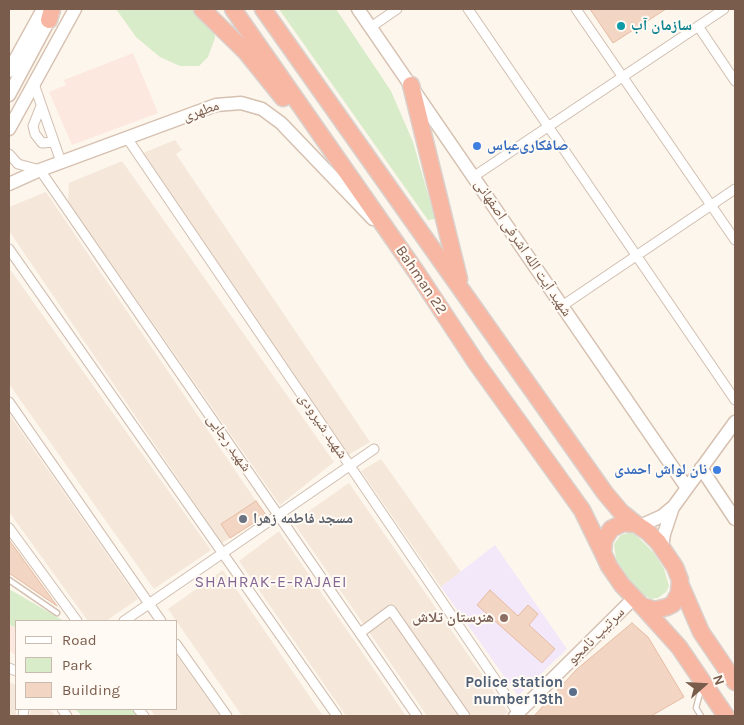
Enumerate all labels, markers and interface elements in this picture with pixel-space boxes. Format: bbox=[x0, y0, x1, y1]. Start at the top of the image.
place label: سازمان آب bbox=[631, 17, 692, 35]
marker: سازمان آب bbox=[615, 20, 627, 32]
street label: مطهری bbox=[180, 96, 222, 126]
place label: صافکاری‌عباس bbox=[487, 137, 569, 155]
marker: صافکاری‌عباس bbox=[471, 140, 483, 152]
street label: شهید آیت الله اشرفی اصفهانی bbox=[470, 176, 576, 320]
street label: Bahman 22 bbox=[391, 242, 451, 318]
street label: شهید شیرودی bbox=[294, 390, 352, 462]
street label: شهید رجایی bbox=[203, 411, 255, 475]
place label: نان لواش احمدی bbox=[614, 461, 707, 479]
marker: نان لواش احمدی bbox=[711, 464, 723, 476]
place label: مسجد فاطمه زهرا bbox=[253, 510, 353, 528]
marker: مسجد فاطمه زهرا bbox=[237, 513, 249, 525]
district label: SHAHRAK-E-RAJAEI bbox=[192, 572, 350, 592]
street label: سرتیپ نامجو bbox=[563, 603, 629, 669]
place label: هنرستان تلاش bbox=[412, 609, 494, 627]
marker: هنرستان تلاش bbox=[498, 612, 510, 624]
legend bbox=[15, 620, 178, 710]
text: Road bbox=[62, 631, 97, 649]
text: Park bbox=[62, 656, 92, 674]
north arrow bbox=[679, 660, 729, 710]
text: N bbox=[709, 672, 728, 687]
place label: Police station number 13th bbox=[465, 674, 563, 709]
text: Building bbox=[62, 681, 120, 699]
marker: Police station number 13th bbox=[567, 686, 579, 698]

